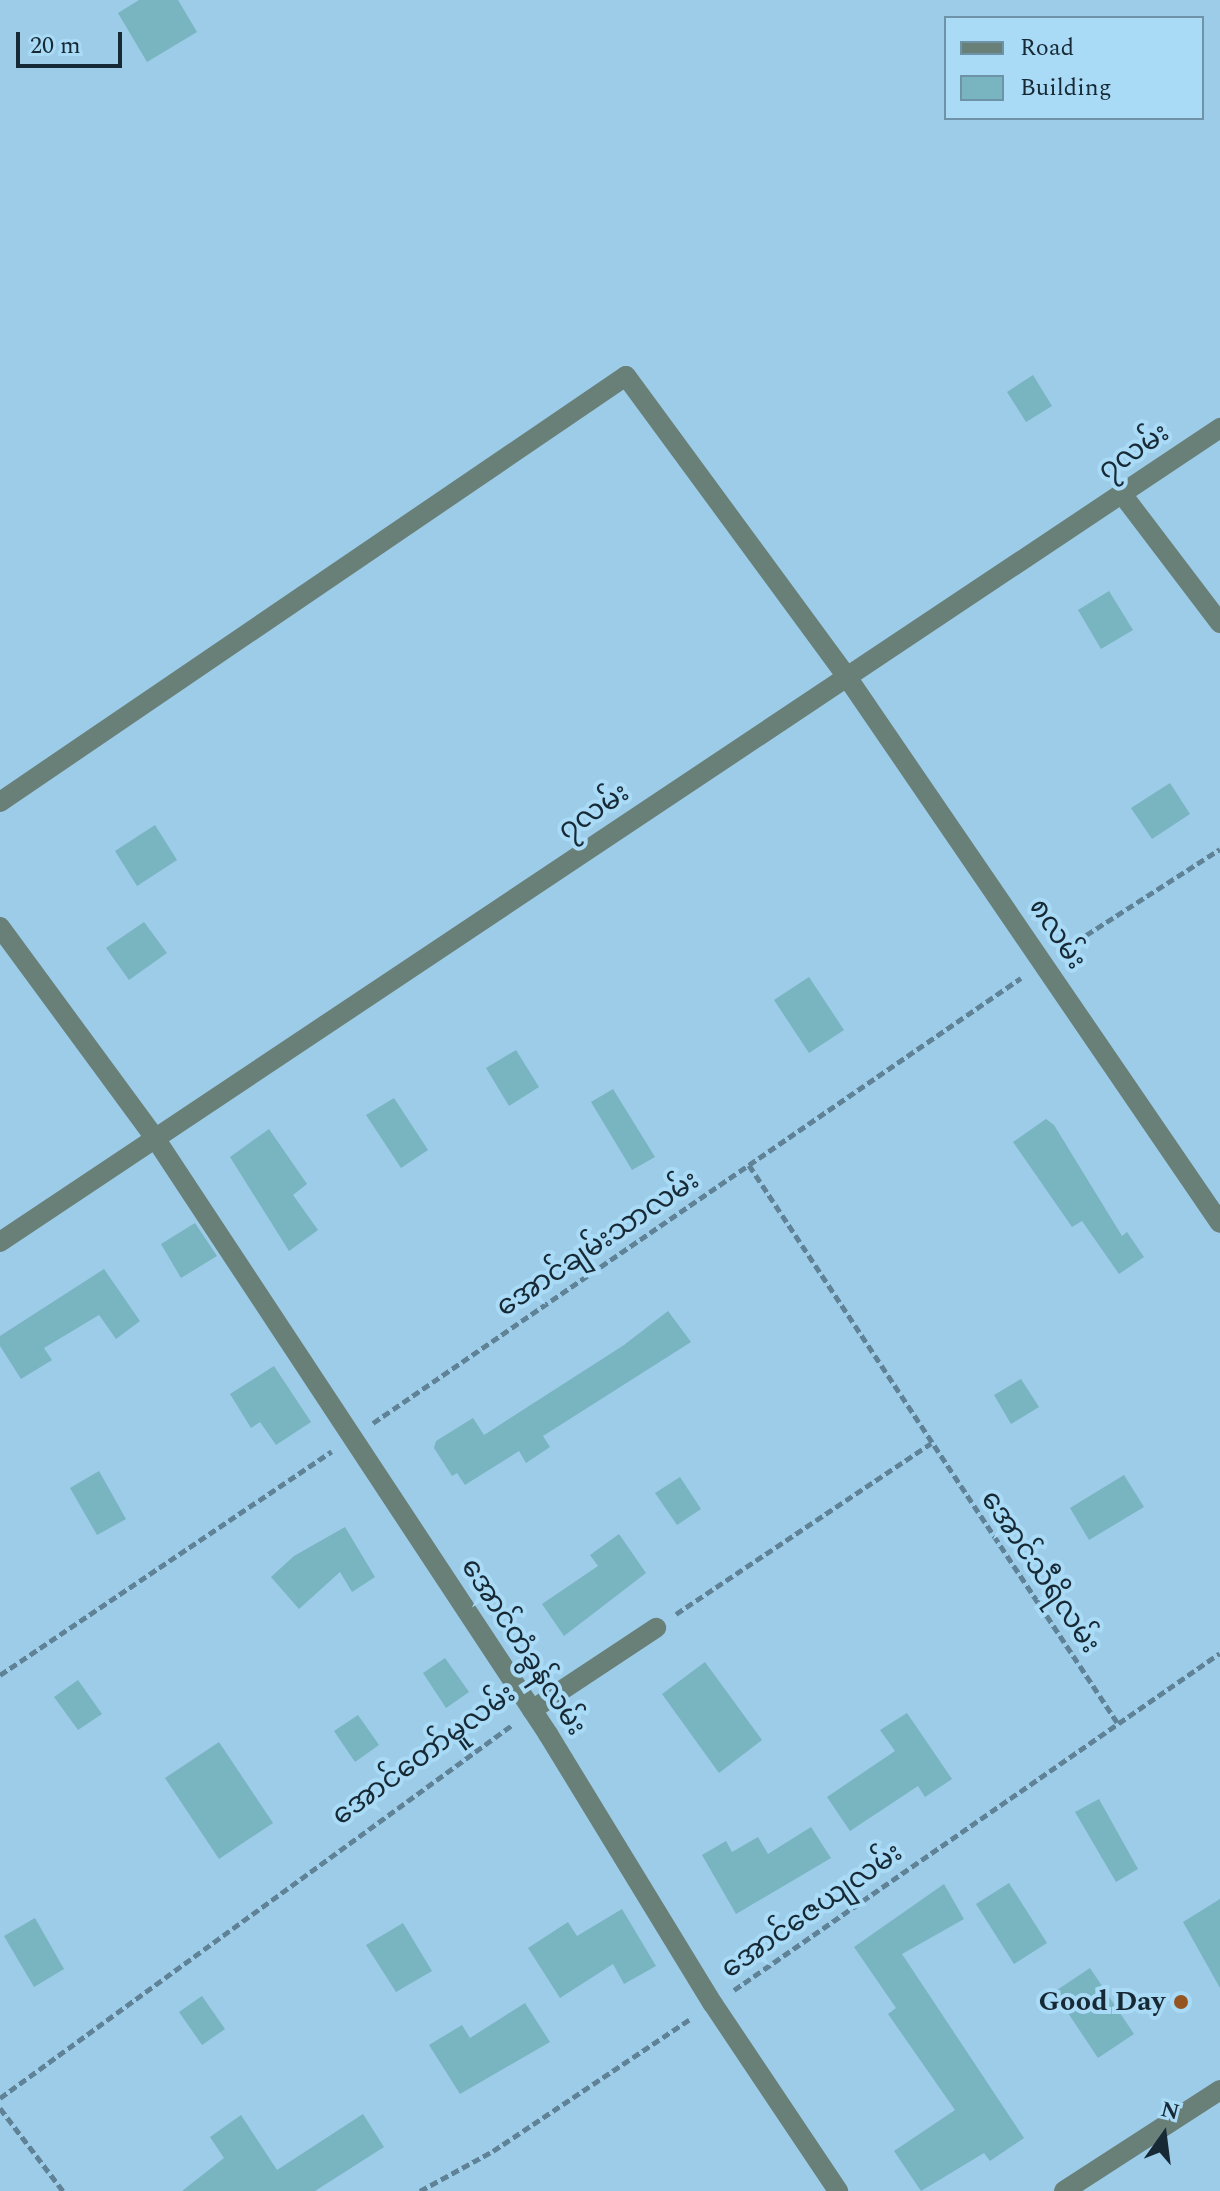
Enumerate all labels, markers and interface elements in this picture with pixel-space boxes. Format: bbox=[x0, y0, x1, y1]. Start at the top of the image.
scale bar bbox=[20, 16, 126, 66]
legend bbox=[944, 16, 1204, 120]
text: 20 m bbox=[30, 28, 81, 64]
text: Road bbox=[1020, 30, 1074, 66]
text: Building bbox=[1020, 70, 1112, 106]
street label: ၇လမ်း bbox=[1092, 416, 1176, 488]
street label: ၇လမ်း bbox=[552, 776, 636, 848]
street label: ၈လမ်း bbox=[1021, 892, 1093, 976]
street label: အောင်ချမ်းသာလမ်း bbox=[490, 1164, 706, 1324]
street label: အောင်သီရိလမ်း bbox=[973, 1484, 1107, 1660]
street label: အောင်တံခွန်လမ်း bbox=[453, 1552, 593, 1742]
street label: အောင်တော်မူလမ်း bbox=[326, 1677, 522, 1833]
street label: အောင်ဇေယျလမ်း bbox=[715, 1836, 909, 1986]
place label: Good Day bbox=[1039, 1985, 1165, 2019]
marker: Good Day bbox=[1172, 1993, 1190, 2011]
text: N bbox=[1157, 2093, 1183, 2129]
north arrow bbox=[1124, 2095, 1204, 2175]

